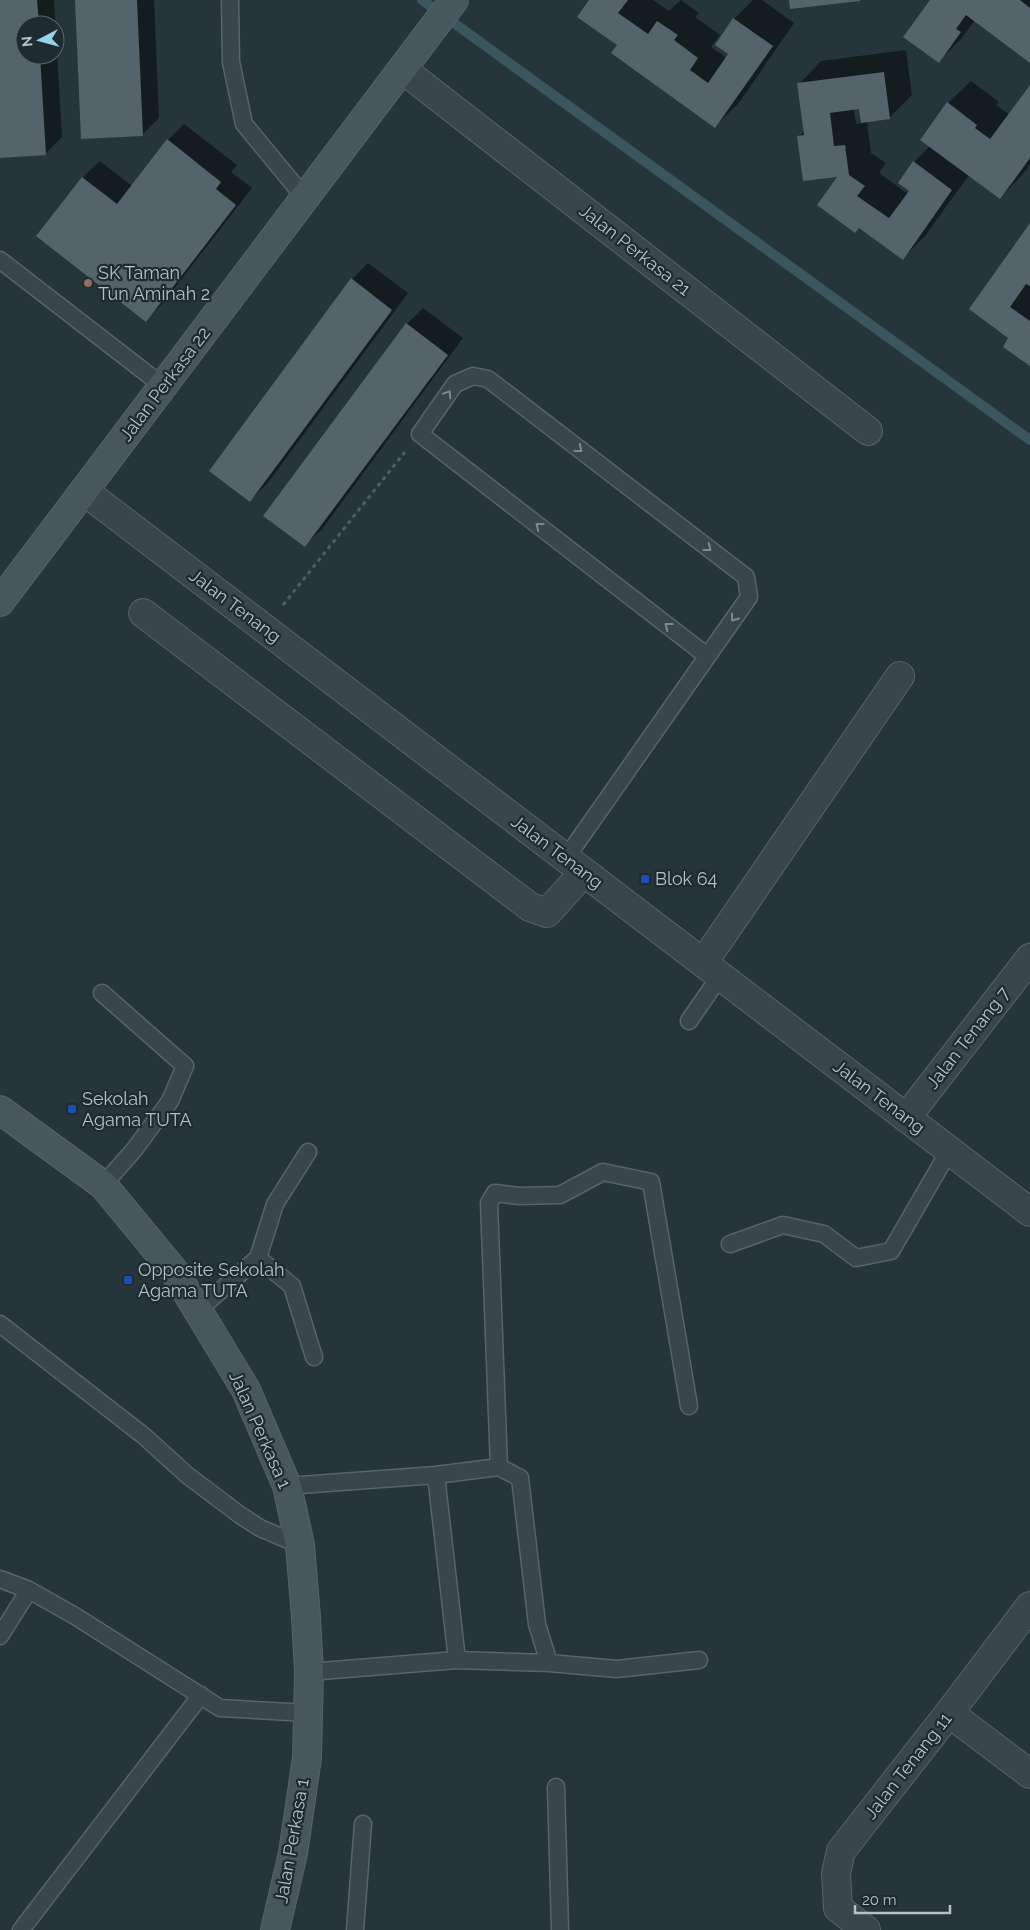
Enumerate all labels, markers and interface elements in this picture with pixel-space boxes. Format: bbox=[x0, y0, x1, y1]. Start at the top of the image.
north arrow bbox=[15, 15, 65, 65]
text: N bbox=[19, 35, 36, 48]
street label: Jalan Perkasa 21 bbox=[575, 200, 695, 300]
place label: SK Taman Tun Aminah 2 bbox=[98, 262, 210, 304]
marker: SK Taman Tun Aminah 2 bbox=[82, 277, 94, 289]
street label: Jalan Perkasa 22 bbox=[115, 323, 214, 445]
one-way arrow bbox=[442, 391, 451, 400]
one-way arrow bbox=[573, 443, 582, 451]
one-way arrow bbox=[536, 523, 545, 532]
one-way arrow bbox=[702, 542, 712, 551]
street label: Jalan Tenang bbox=[185, 564, 285, 647]
one-way arrow bbox=[731, 612, 740, 622]
one-way arrow bbox=[665, 623, 674, 631]
street label: Jalan Tenang bbox=[507, 810, 607, 893]
place label: Blok 64 bbox=[655, 868, 718, 889]
marker: Blok 64 bbox=[639, 873, 651, 885]
street label: Jalan Tenang 7 bbox=[921, 982, 1014, 1093]
street label: Jalan Tenang bbox=[829, 1055, 929, 1138]
place label: Sekolah Agama TUTA bbox=[82, 1088, 192, 1130]
marker: Sekolah Agama TUTA bbox=[66, 1103, 78, 1115]
place label: Opposite Sekolah Agama TUTA bbox=[138, 1259, 284, 1301]
marker: Opposite Sekolah Agama TUTA bbox=[122, 1274, 134, 1286]
street label: Jalan Perkasa 1 bbox=[225, 1368, 296, 1492]
street label: Jalan Tenang 11 bbox=[860, 1708, 956, 1823]
street label: Jalan Perkasa 1 bbox=[270, 1777, 313, 1905]
scale bar bbox=[855, 1882, 950, 1914]
text: 20 m bbox=[862, 1891, 897, 1909]

